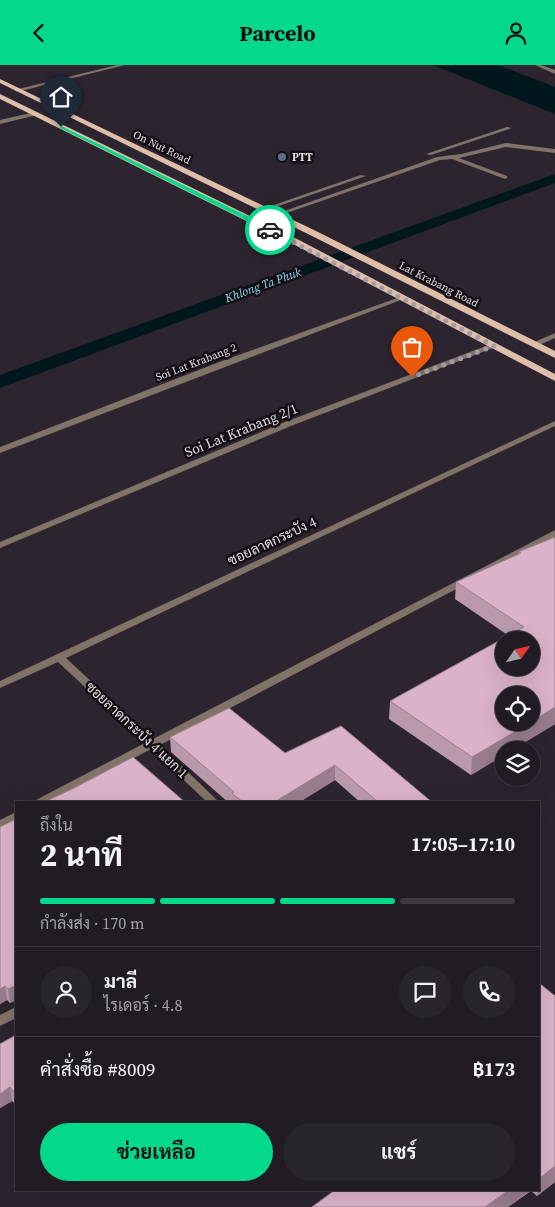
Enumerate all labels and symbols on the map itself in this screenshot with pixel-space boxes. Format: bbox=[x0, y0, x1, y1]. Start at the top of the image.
pin bbox=[40, 76, 82, 127]
street label: On Nut Road bbox=[130, 127, 194, 168]
place label: PTT bbox=[292, 150, 313, 165]
marker: PTT bbox=[276, 151, 288, 163]
courier bbox=[245, 205, 295, 255]
street label: Lat Krabang Road bbox=[396, 258, 482, 311]
water label: Khlong Ta Phuk bbox=[222, 264, 304, 307]
pin bbox=[391, 326, 433, 377]
street label: Soi Lat Krabang 2 bbox=[154, 340, 239, 385]
street label: Soi Lat Krabang 2/1 bbox=[181, 398, 301, 462]
street label: ซอยลาดกระบัง 4 bbox=[224, 512, 320, 570]
north arrow bbox=[495, 631, 540, 676]
street label: ซอยลาดกระบัง 4 แยก 1 bbox=[81, 677, 193, 783]

